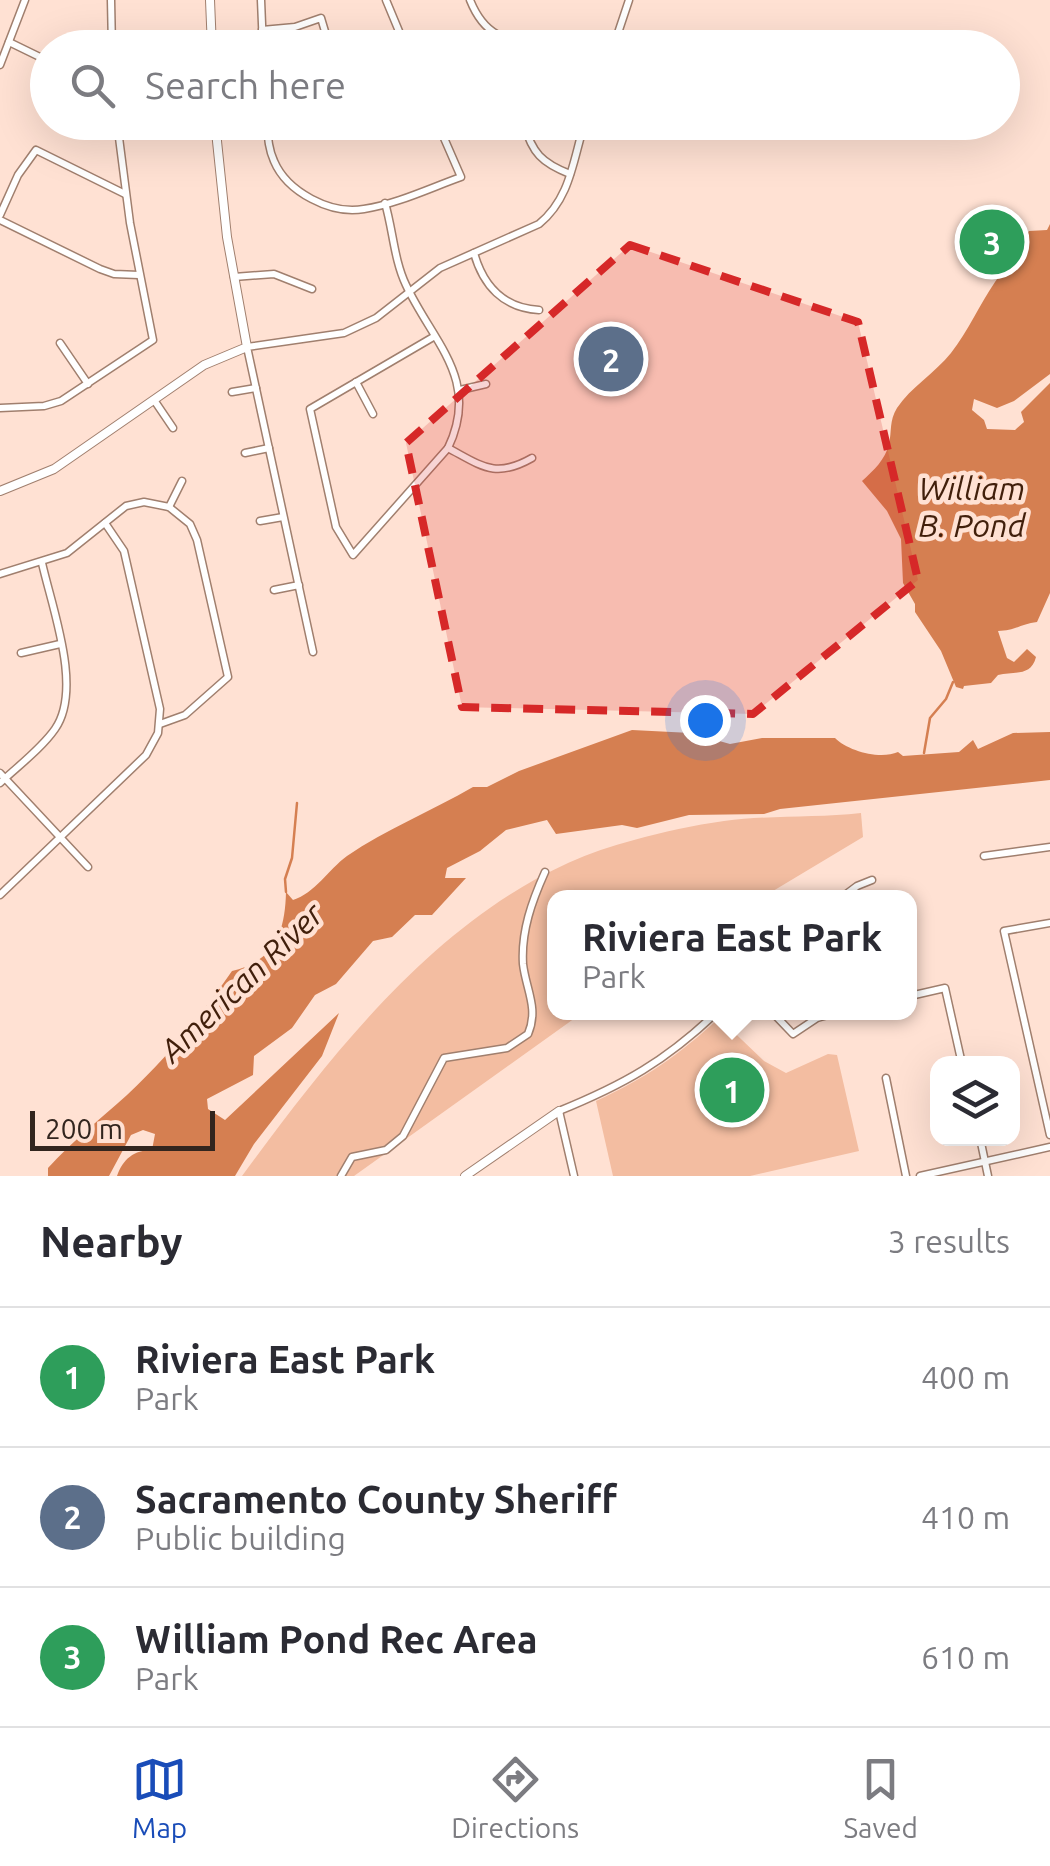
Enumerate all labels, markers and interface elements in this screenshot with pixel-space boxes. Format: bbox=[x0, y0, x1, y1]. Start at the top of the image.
search box bbox=[30, 30, 1020, 140]
icon: search bbox=[65, 58, 120, 113]
text: Search here bbox=[145, 64, 346, 106]
pin: 3 bbox=[960, 204, 1024, 280]
pin: 2 bbox=[578, 322, 644, 396]
water label: William B. Pond bbox=[919, 470, 1027, 543]
your location bbox=[680, 695, 731, 746]
popup bbox=[547, 890, 917, 1020]
water label: American River bbox=[151, 895, 330, 1070]
text: Riviera East Park bbox=[582, 916, 882, 958]
text: Park bbox=[582, 958, 646, 994]
pin: 1 bbox=[700, 1052, 764, 1128]
map controls bbox=[930, 1056, 1020, 1146]
button: layers bbox=[930, 1056, 1020, 1146]
scale bar bbox=[30, 1106, 215, 1150]
text: 200 m bbox=[45, 1113, 123, 1144]
text: Nearby bbox=[40, 1218, 183, 1265]
text: 3 results bbox=[888, 1223, 1010, 1259]
text: Riviera East Park bbox=[135, 1338, 435, 1380]
text: 1 bbox=[63, 1359, 82, 1395]
text: 400 m bbox=[921, 1359, 1010, 1395]
text: Park bbox=[135, 1380, 199, 1416]
text: Sacramento County Sheriff bbox=[135, 1478, 617, 1520]
text: 2 bbox=[63, 1499, 82, 1535]
text: 410 m bbox=[921, 1499, 1010, 1535]
text: Public building bbox=[135, 1520, 346, 1556]
text: William Pond Rec Area bbox=[135, 1618, 538, 1660]
text: 3 bbox=[63, 1639, 82, 1675]
text: 610 m bbox=[921, 1639, 1010, 1675]
text: Park bbox=[135, 1660, 199, 1696]
tab: Map bbox=[132, 1752, 187, 1843]
tab: Directions bbox=[451, 1752, 579, 1843]
tab: Saved bbox=[843, 1752, 918, 1843]

